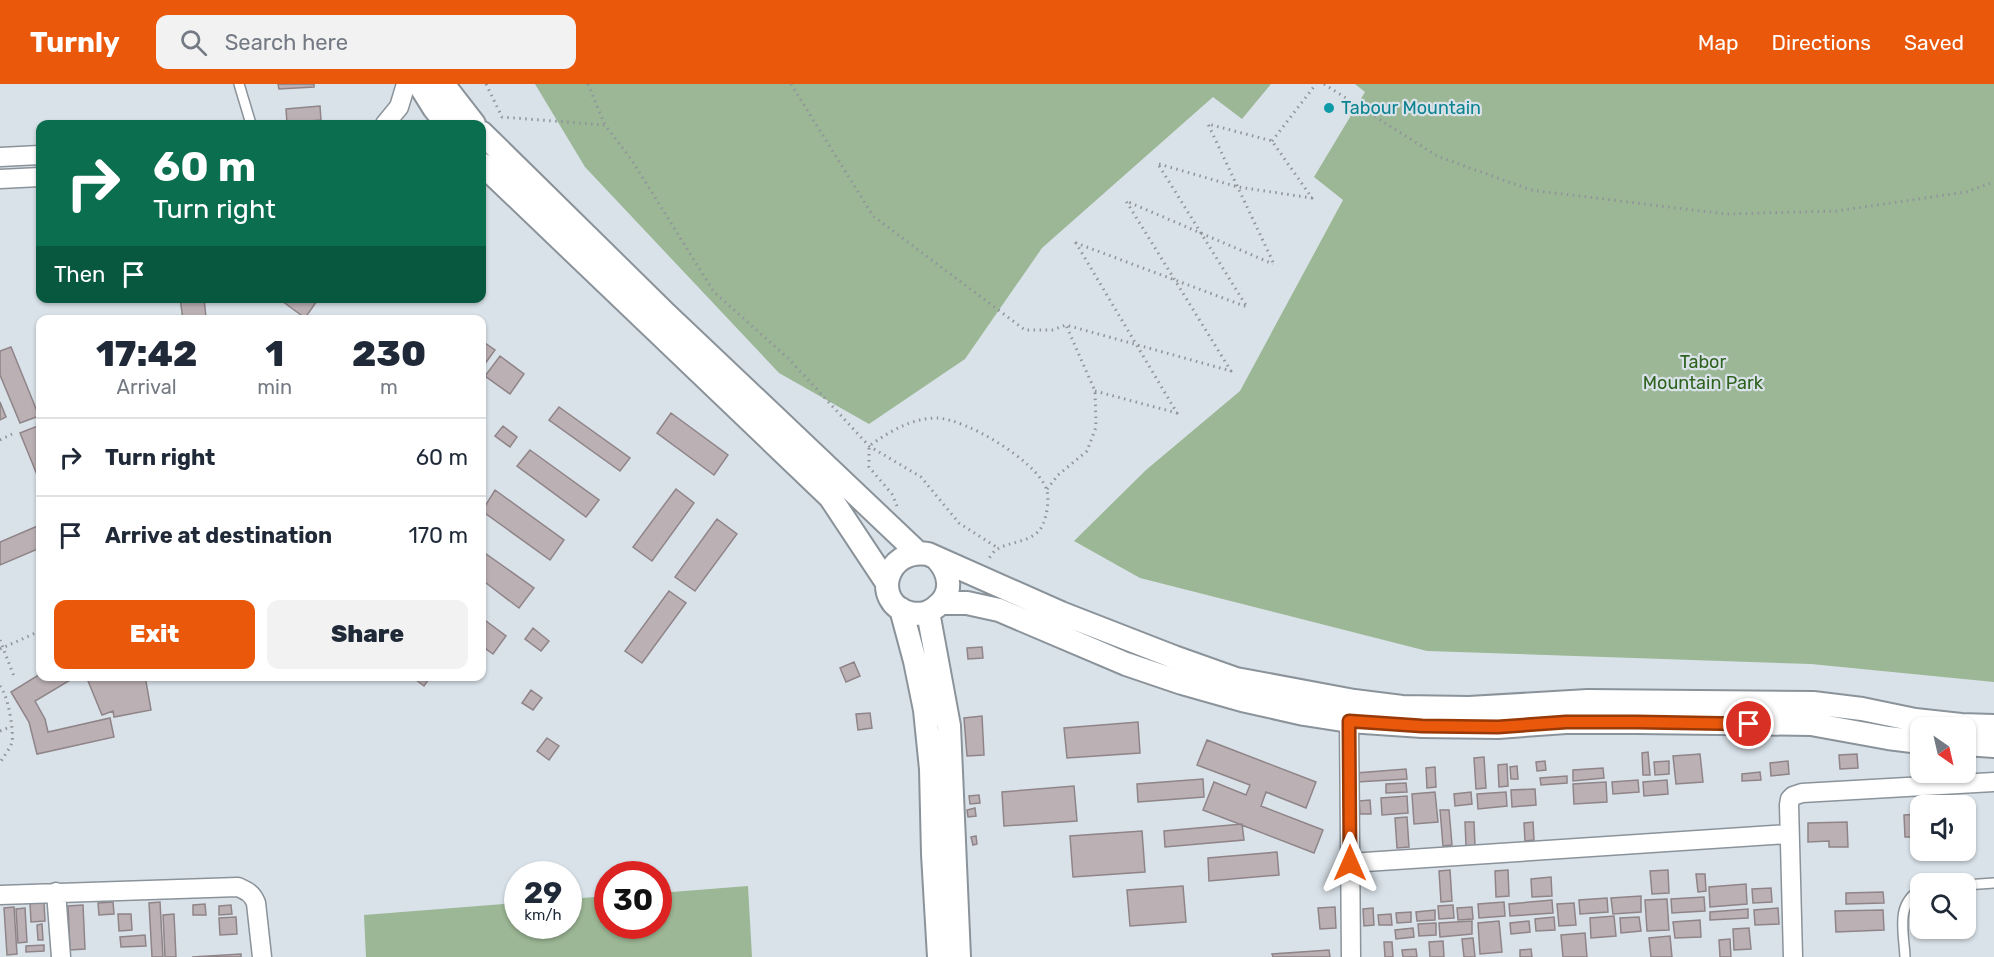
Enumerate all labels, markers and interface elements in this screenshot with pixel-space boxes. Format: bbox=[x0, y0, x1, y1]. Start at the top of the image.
search box bbox=[156, 15, 576, 69]
text: Turnly bbox=[30, 26, 120, 59]
icon: search bbox=[177, 26, 210, 59]
text: Search here bbox=[225, 29, 348, 56]
text: Map bbox=[1698, 30, 1739, 55]
text: Directions bbox=[1772, 30, 1871, 55]
text: Saved bbox=[1904, 30, 1964, 55]
place label: Tabour Mountain bbox=[1341, 97, 1481, 119]
marker: Tabour Mountain bbox=[1322, 101, 1336, 115]
text: 60 m bbox=[153, 142, 256, 192]
icon: right bbox=[54, 144, 132, 222]
text: Turn right bbox=[153, 193, 276, 225]
icon: arrive bbox=[117, 258, 150, 291]
text: Then bbox=[54, 261, 105, 288]
text: 17:42 bbox=[96, 332, 197, 375]
text: 1 bbox=[265, 332, 284, 375]
text: 230 bbox=[352, 332, 426, 375]
park label: Tabor Mountain Park bbox=[1643, 351, 1764, 394]
text: Arrival bbox=[117, 375, 177, 399]
text: min bbox=[257, 375, 292, 399]
text: m bbox=[380, 375, 398, 399]
icon: right bbox=[54, 441, 87, 474]
text: Turn right bbox=[105, 444, 215, 471]
text: 60 m bbox=[416, 444, 468, 471]
icon: arrive bbox=[54, 519, 87, 552]
text: Arrive at destination bbox=[105, 522, 332, 549]
text: 170 m bbox=[408, 522, 468, 549]
button: Exit bbox=[54, 600, 255, 669]
button: Share bbox=[267, 600, 468, 669]
pin bbox=[1723, 698, 1774, 749]
icon: arrive bbox=[1732, 707, 1765, 740]
north arrow bbox=[1910, 717, 1976, 783]
map controls bbox=[1910, 717, 1976, 939]
button: sound bbox=[1910, 795, 1976, 861]
position arrow bbox=[1318, 831, 1382, 895]
speed limit sign: 30 bbox=[594, 861, 672, 939]
button: search bbox=[1910, 873, 1976, 939]
text: 29 bbox=[524, 875, 562, 911]
text: km/h bbox=[524, 906, 562, 924]

